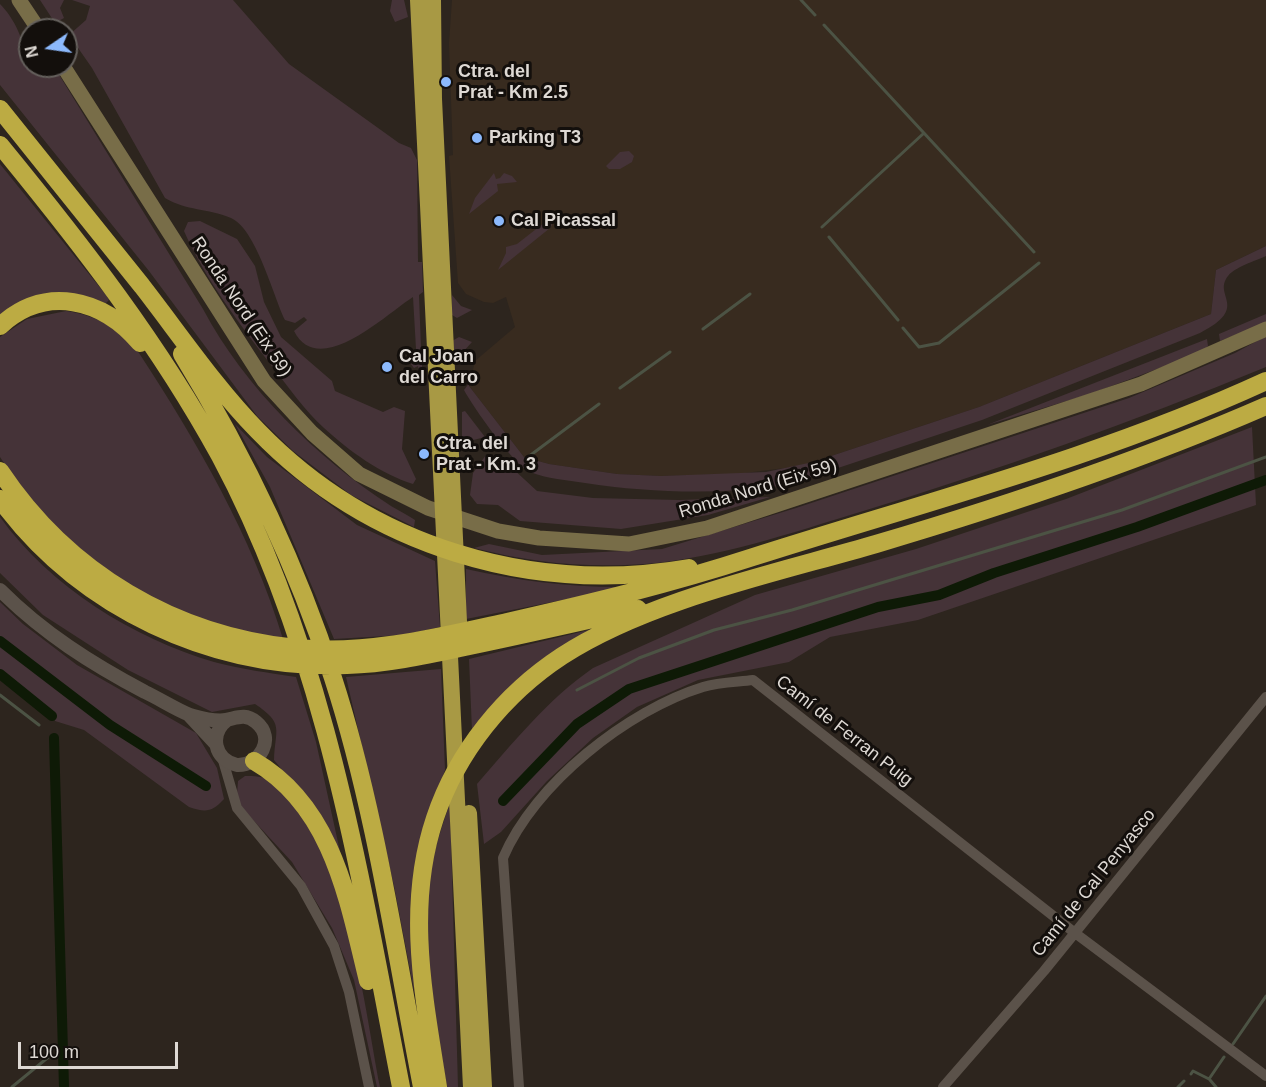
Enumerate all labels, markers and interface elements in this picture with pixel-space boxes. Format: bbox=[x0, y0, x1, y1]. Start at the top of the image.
north arrow bbox=[18, 18, 78, 78]
text: N bbox=[22, 44, 42, 59]
place label: Ctra. del Prat - Km 2.5 bbox=[458, 61, 568, 104]
marker: Ctra. del Prat - Km 2.5 bbox=[439, 75, 453, 89]
place label: Parking T3 bbox=[489, 127, 581, 149]
marker: Parking T3 bbox=[470, 131, 484, 145]
place label: Cal Picassal bbox=[511, 210, 616, 232]
marker: Cal Picassal bbox=[492, 214, 506, 228]
street label: Ronda Nord (Eix 59) bbox=[186, 233, 296, 381]
place label: Cal Joan del Carro bbox=[399, 346, 478, 388]
marker: Cal Joan del Carro bbox=[380, 360, 394, 374]
place label: Ctra. del Prat - Km. 3 bbox=[436, 433, 536, 476]
marker: Ctra. del Prat - Km. 3 bbox=[417, 447, 431, 461]
street label: Ronda Nord (Eix 59) bbox=[676, 455, 840, 523]
street label: Camí de Ferran Puig bbox=[772, 671, 916, 791]
street label: Camí de Cal Penyasco bbox=[1028, 805, 1160, 961]
scale bar bbox=[21, 1030, 182, 1068]
text: 100 m bbox=[29, 1042, 79, 1062]

